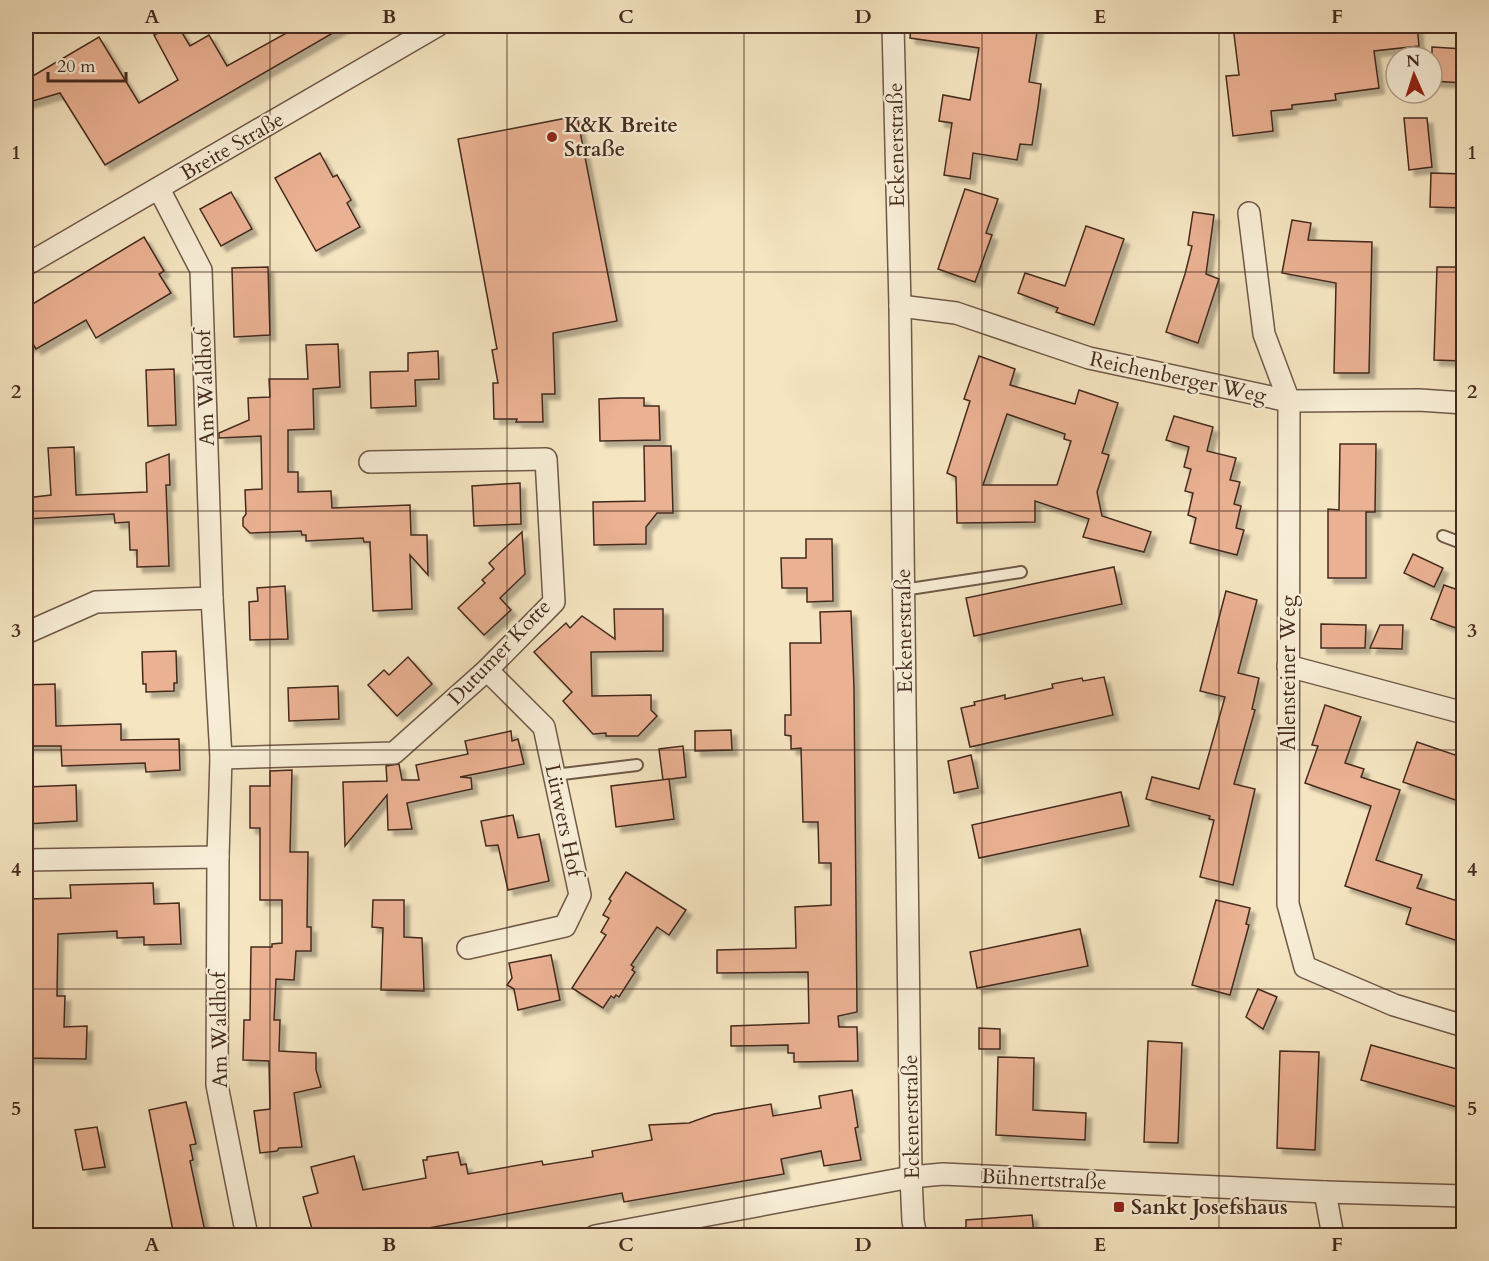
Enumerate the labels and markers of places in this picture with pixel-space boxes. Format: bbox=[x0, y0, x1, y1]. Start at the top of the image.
place label: K&K Breite Straße bbox=[564, 111, 678, 164]
marker: K&K Breite Straße bbox=[545, 130, 559, 144]
place label: Sankt Josefshaus bbox=[1131, 1193, 1288, 1222]
marker: Sankt Josefshaus bbox=[1112, 1200, 1126, 1214]

